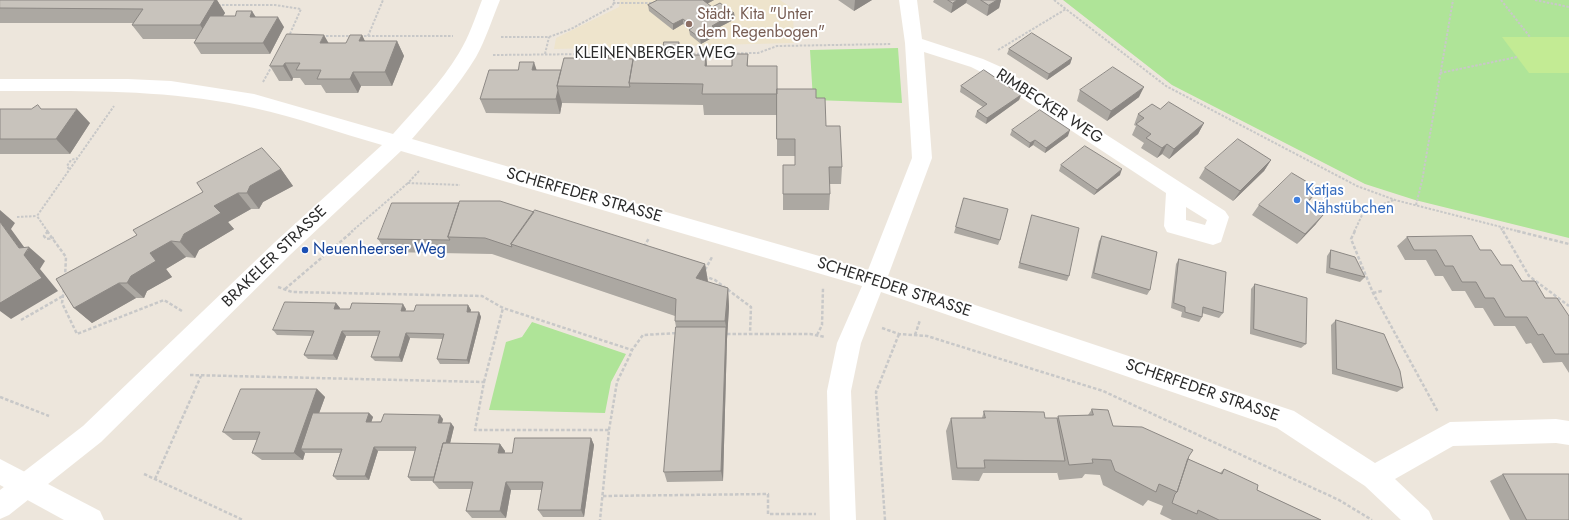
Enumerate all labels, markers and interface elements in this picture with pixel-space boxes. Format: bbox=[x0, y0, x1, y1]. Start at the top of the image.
place label: Städt. Kita "Unter dem Regenbogen" bbox=[697, 5, 825, 43]
marker: Städt. Kita "Unter dem Regenbogen" bbox=[684, 19, 694, 29]
street label: KLEINENBERGER WEG bbox=[574, 44, 736, 64]
street label: RIMBECKER WEG bbox=[992, 65, 1106, 149]
street label: SCHERFEDER STRASSE bbox=[504, 165, 664, 227]
place label: Katjas Nähstübchen bbox=[1305, 181, 1394, 219]
marker: Katjas Nähstübchen bbox=[1292, 195, 1302, 205]
street label: BRAKELER STRASSE bbox=[219, 202, 331, 312]
place label: Neuenheerser Weg bbox=[313, 240, 446, 260]
marker: Neuenheerser Weg bbox=[300, 245, 310, 255]
street label: SCHERFEDER STRASSE bbox=[814, 254, 974, 322]
street label: SCHERFEDER STRASSE bbox=[1123, 356, 1281, 426]

